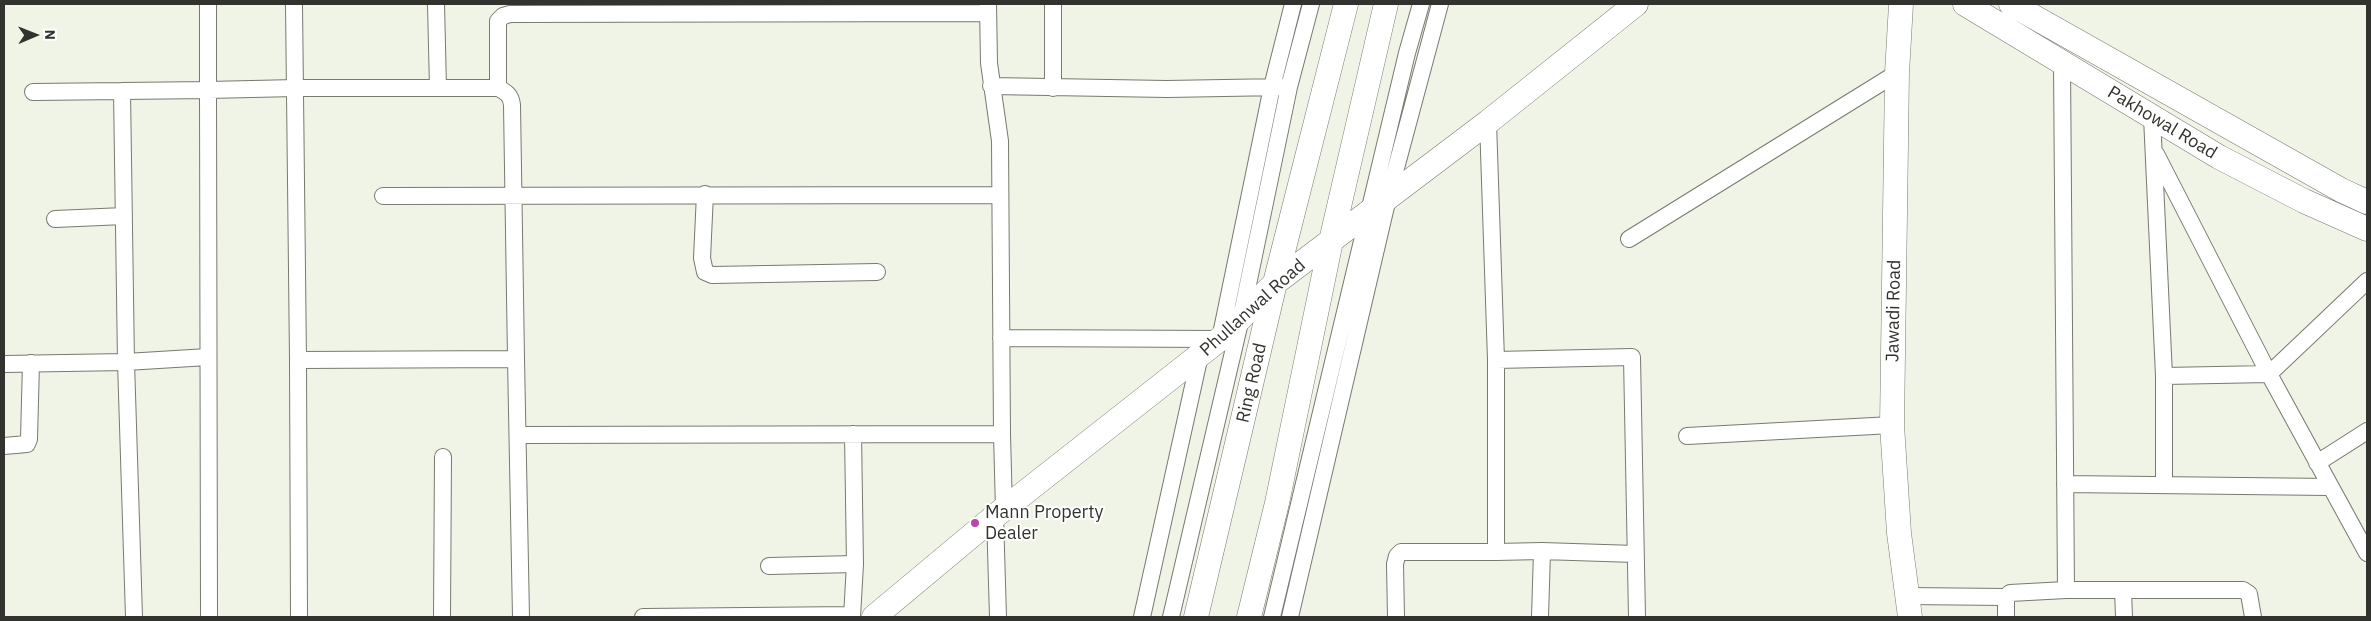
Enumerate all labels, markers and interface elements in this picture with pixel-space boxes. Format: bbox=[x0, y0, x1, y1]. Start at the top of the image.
north arrow bbox=[10, 10, 60, 60]
text: N bbox=[41, 30, 59, 40]
street label: Pakhowal Road bbox=[2103, 82, 2221, 164]
street label: Phullanwal Road bbox=[1196, 255, 1310, 361]
street label: Jawadi Road bbox=[1882, 260, 1906, 362]
street label: Ring Road bbox=[1232, 341, 1272, 425]
place label: Mann Property Dealer bbox=[985, 502, 1104, 544]
marker: Mann Property Dealer bbox=[969, 517, 981, 529]

